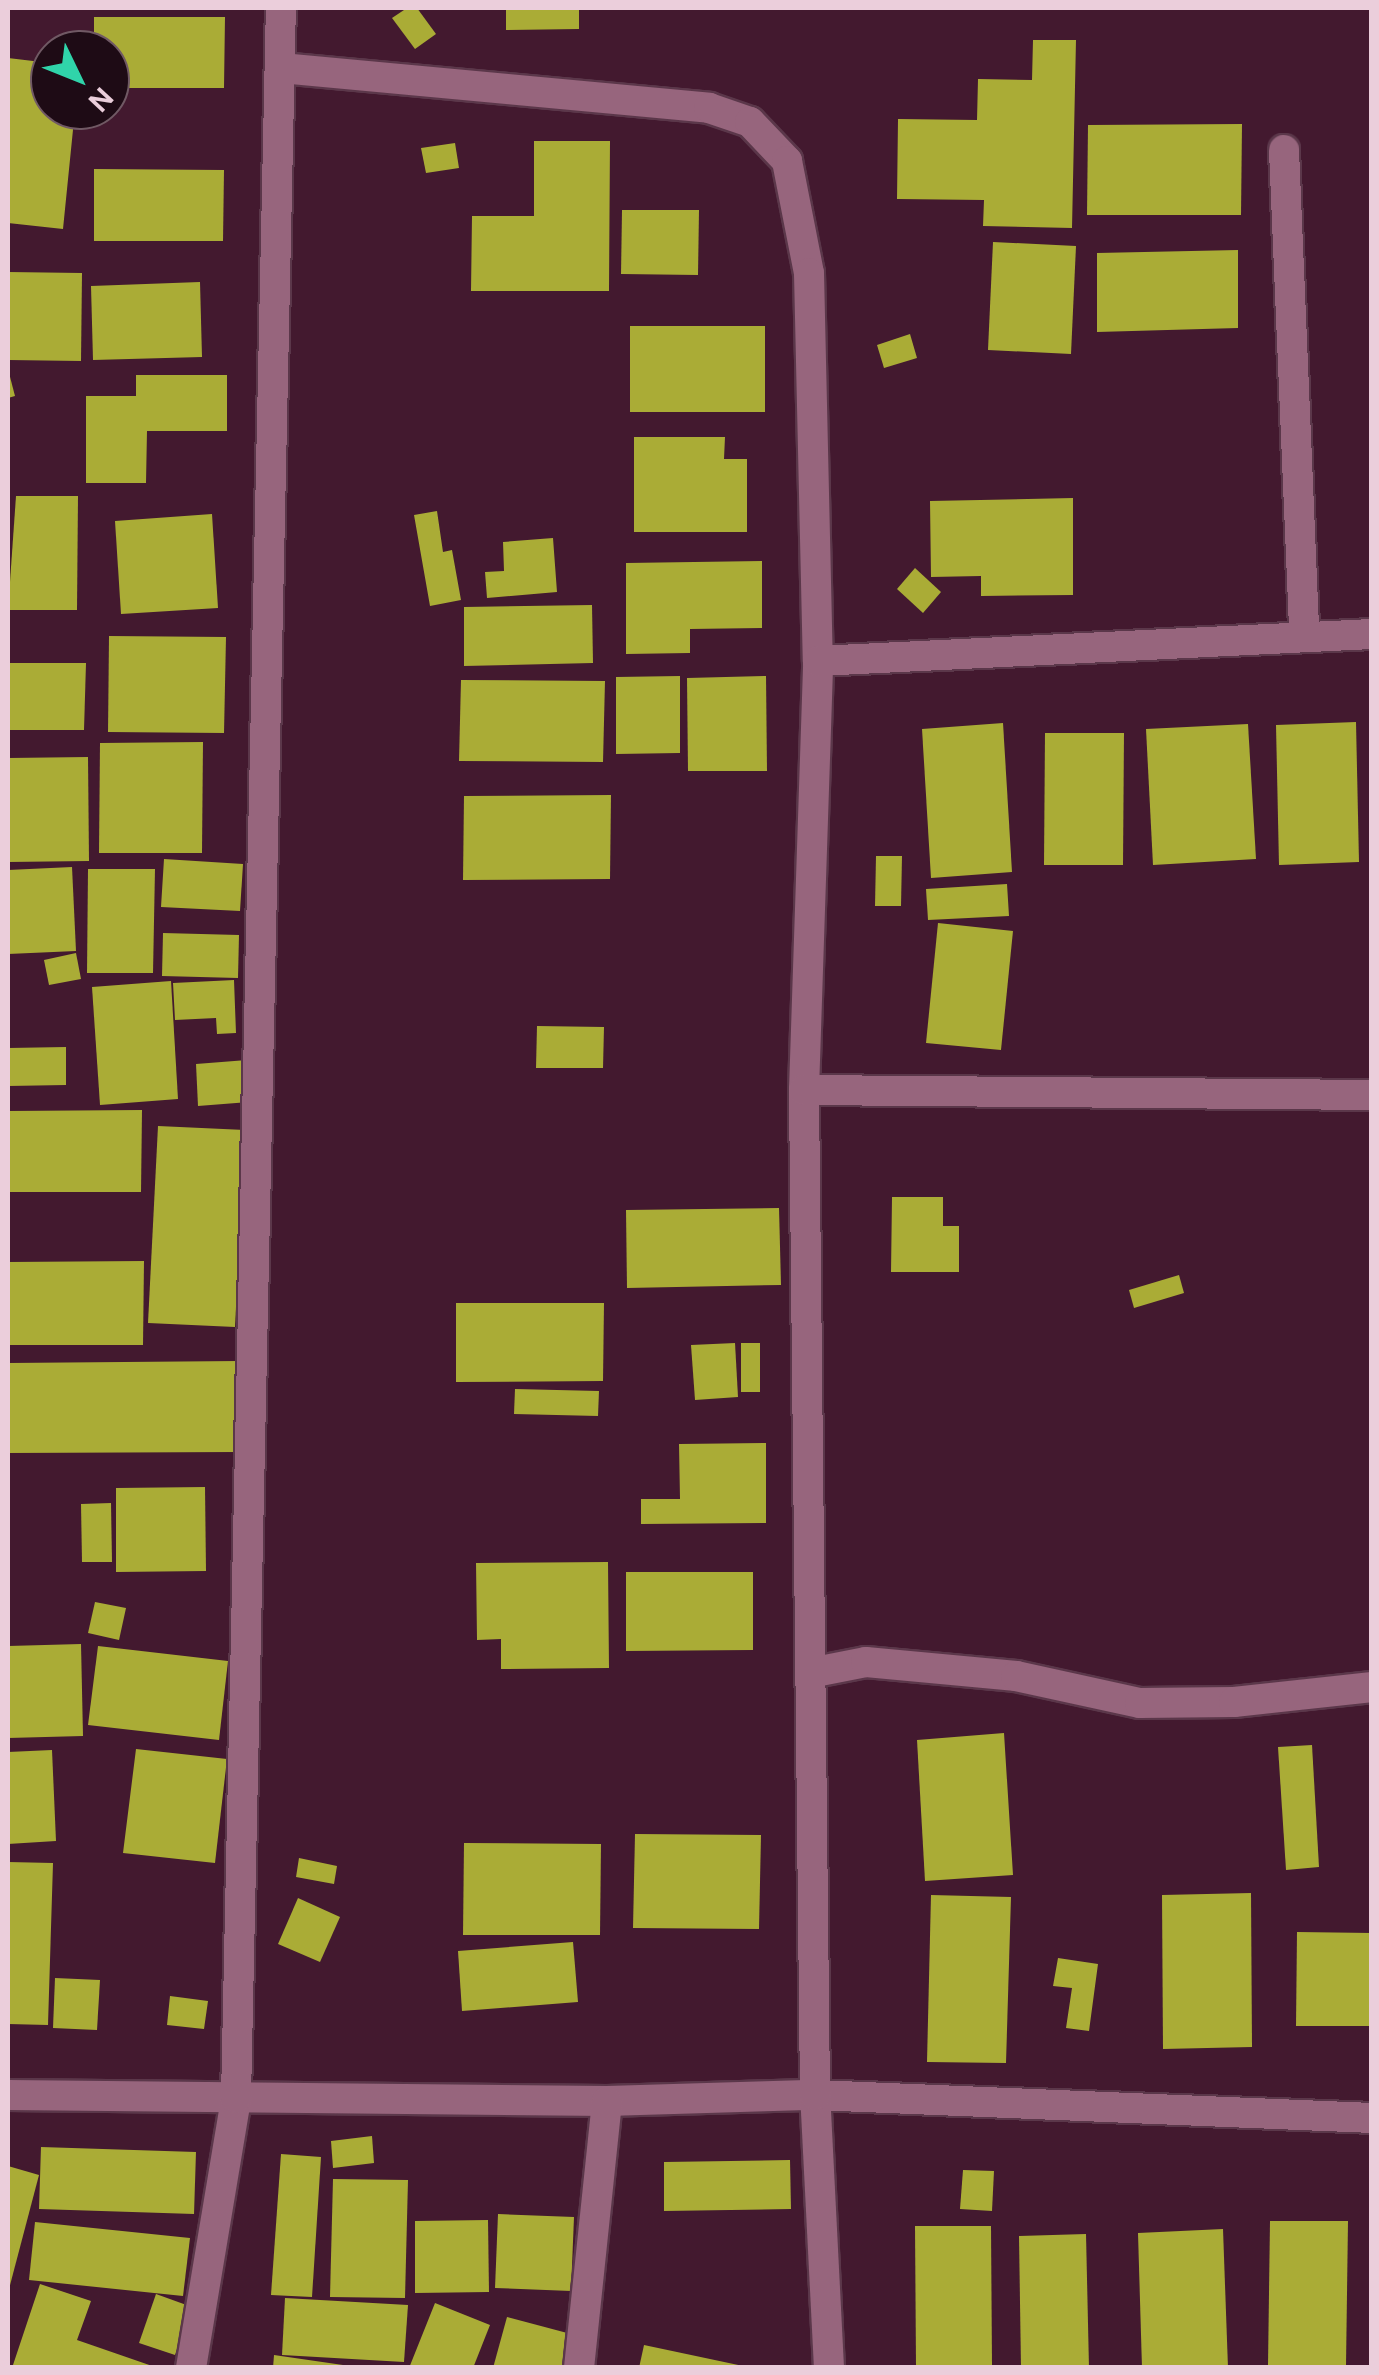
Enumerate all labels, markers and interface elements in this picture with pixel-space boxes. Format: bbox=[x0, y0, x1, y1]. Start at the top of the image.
north arrow bbox=[30, 30, 130, 130]
text: N bbox=[80, 79, 121, 120]

